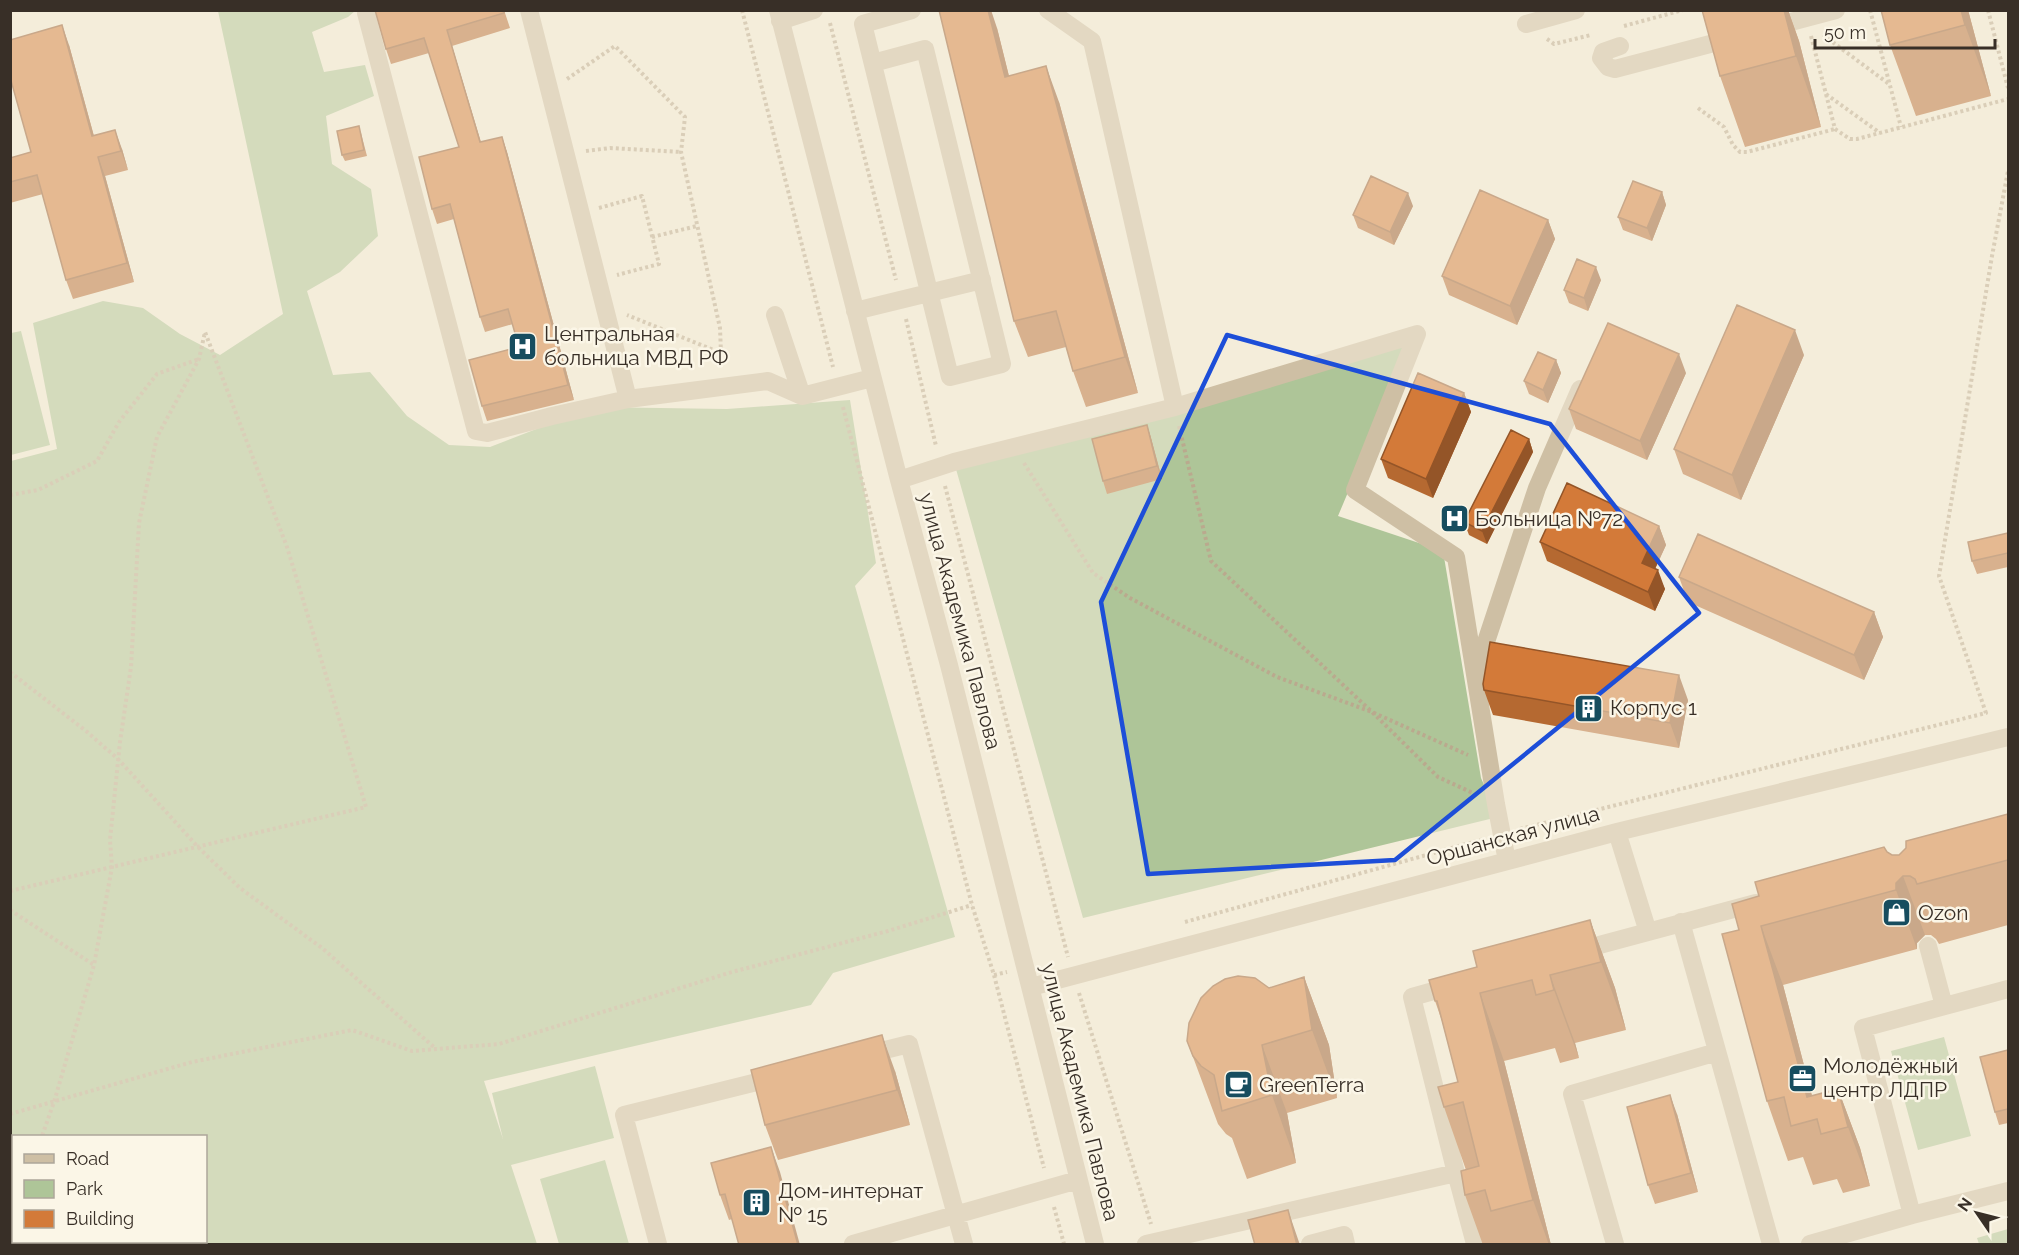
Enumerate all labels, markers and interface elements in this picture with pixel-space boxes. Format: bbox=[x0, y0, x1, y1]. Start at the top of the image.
scale bar bbox=[1815, 12, 1995, 50]
text: 50 m bbox=[1824, 22, 1866, 43]
place label: Центральная больница МВД РФ bbox=[544, 321, 729, 370]
hospital icon: Центральная больница МВД РФ bbox=[507, 330, 539, 362]
street label: улица Академика Павлова bbox=[914, 490, 1007, 752]
hospital icon: Больница №72 bbox=[1438, 503, 1470, 535]
place label: Больница №72 bbox=[1475, 506, 1623, 531]
building icon: Корпус 1 bbox=[1573, 692, 1605, 724]
place label: Корпус 1 bbox=[1610, 695, 1697, 720]
street label: Оршанская улица bbox=[1424, 800, 1602, 871]
shop icon: Ozon bbox=[1881, 897, 1913, 929]
place label: Ozon bbox=[1918, 900, 1969, 925]
street label: улица Академика Павлова bbox=[1036, 960, 1125, 1223]
place label: Молодёжный центр ЛДПР bbox=[1823, 1053, 1958, 1102]
office icon: Молодёжный центр ЛДПР bbox=[1786, 1062, 1818, 1094]
cafe icon: GreenTerra bbox=[1222, 1069, 1254, 1101]
place label: GreenTerra bbox=[1259, 1072, 1365, 1097]
legend bbox=[12, 1135, 207, 1243]
text: Road bbox=[66, 1148, 109, 1169]
text: Park bbox=[66, 1178, 103, 1199]
place label: Дом-интернат № 15 bbox=[778, 1178, 923, 1227]
north arrow bbox=[1947, 1183, 2007, 1243]
building icon: Дом-интернат № 15 bbox=[741, 1187, 773, 1219]
text: N bbox=[1954, 1194, 1976, 1215]
text: Building bbox=[66, 1208, 134, 1229]

